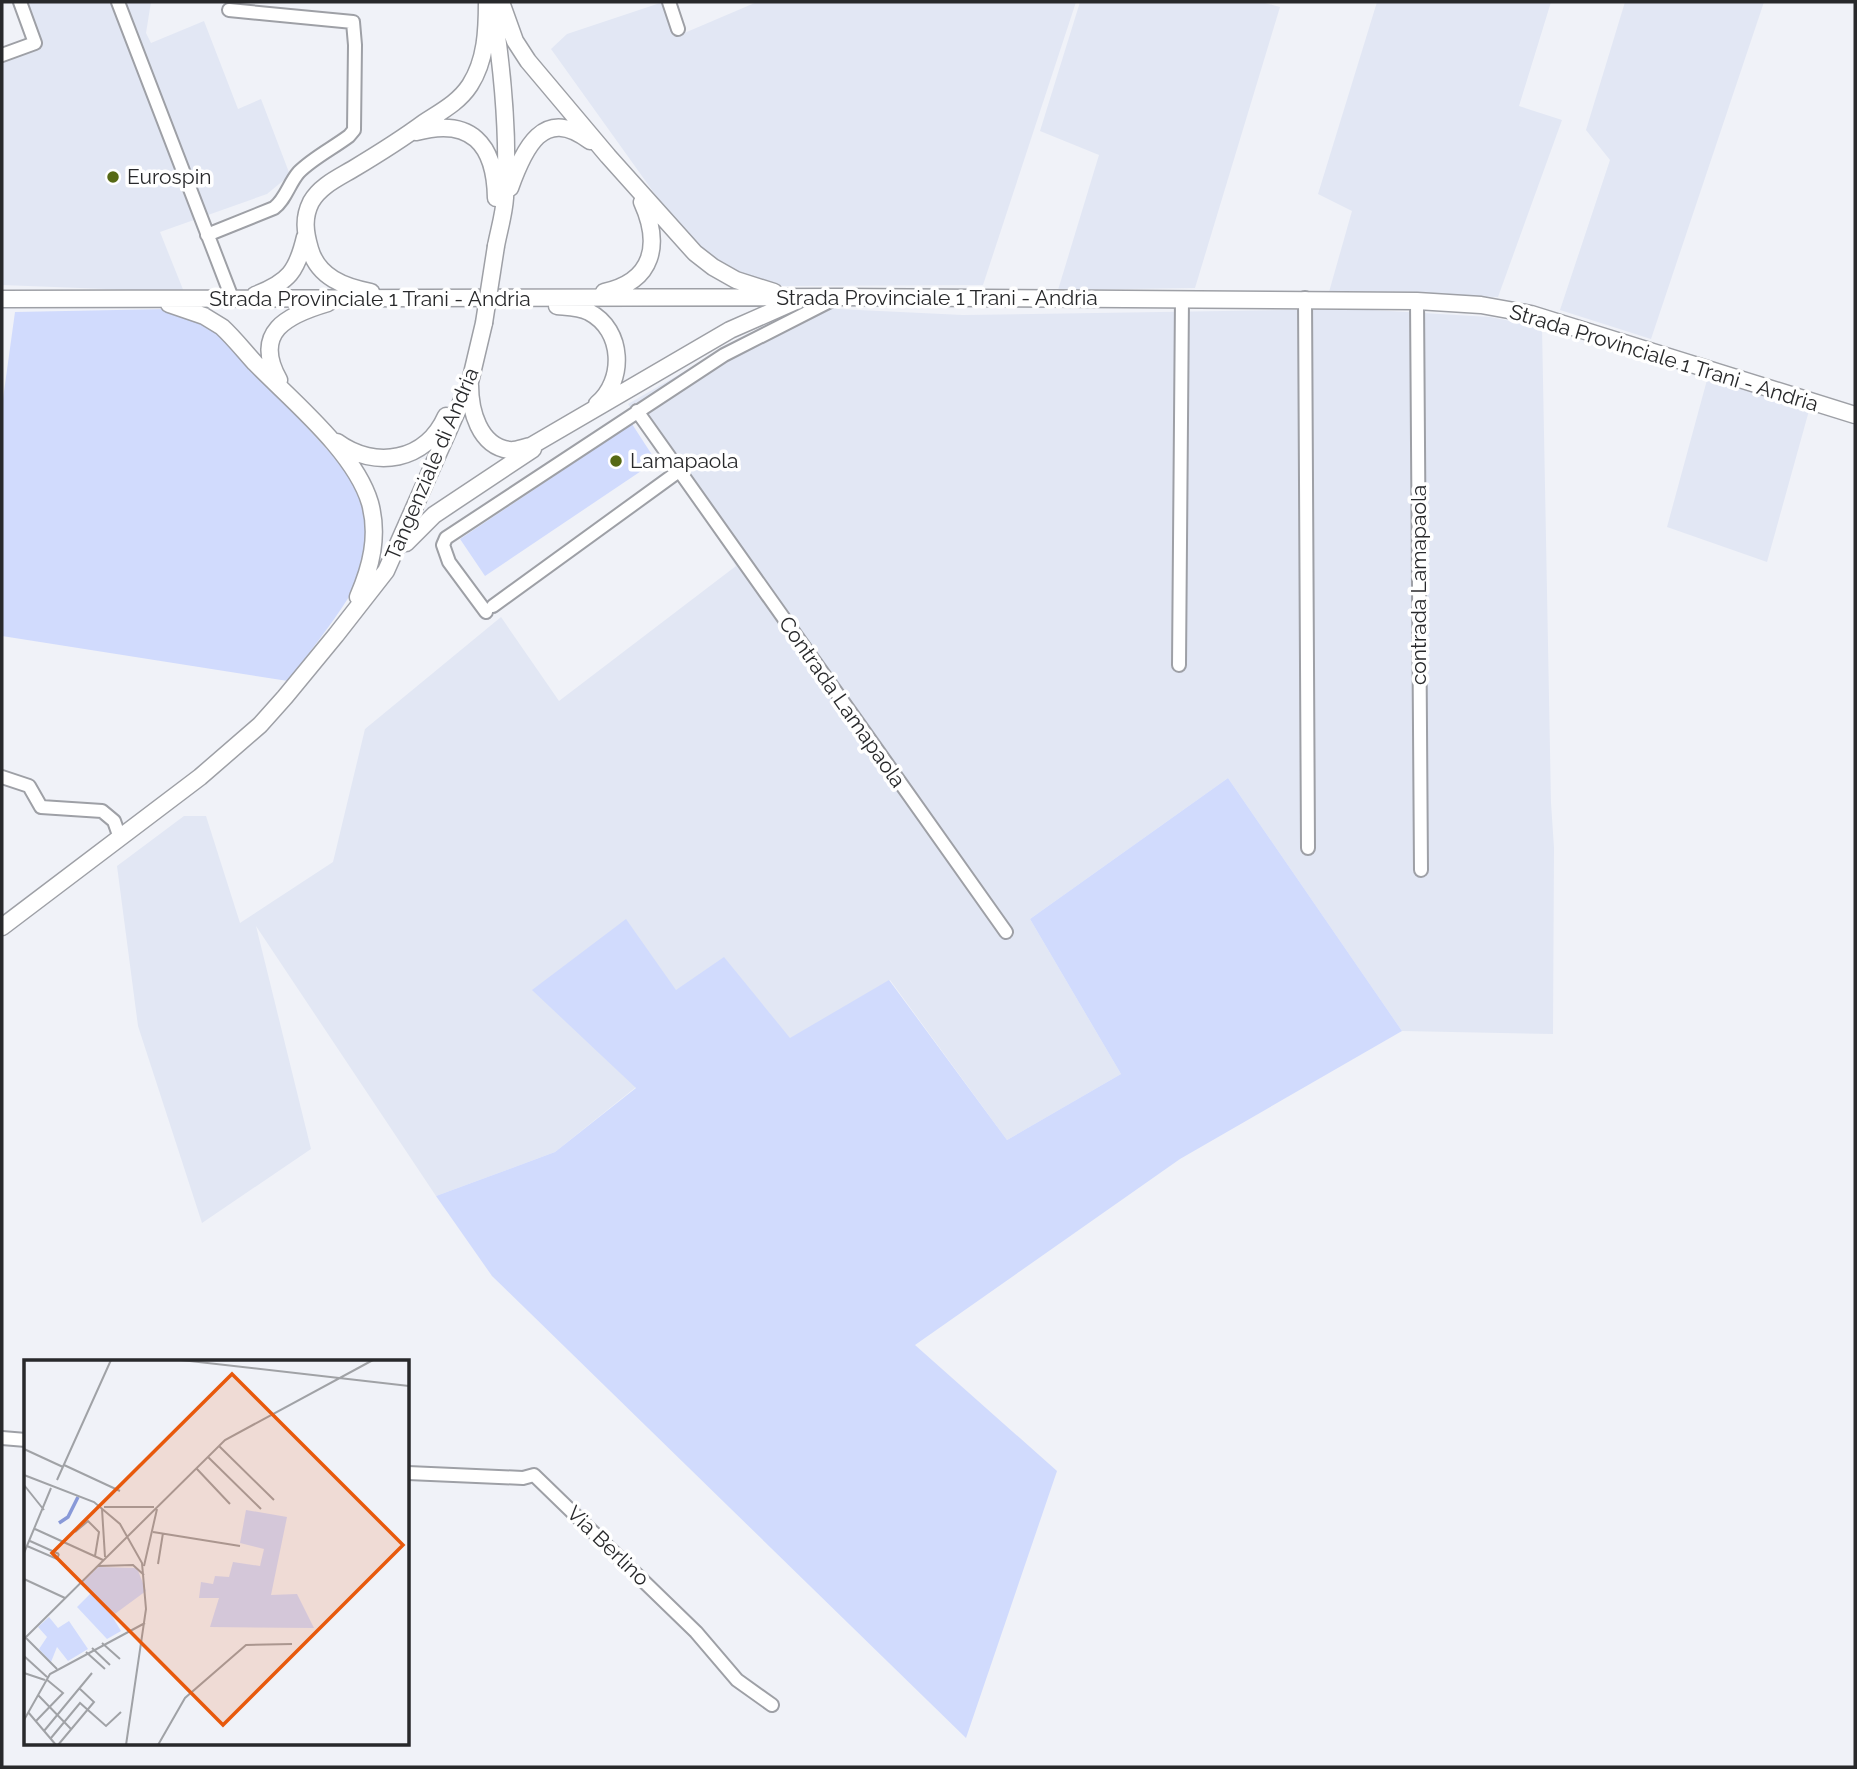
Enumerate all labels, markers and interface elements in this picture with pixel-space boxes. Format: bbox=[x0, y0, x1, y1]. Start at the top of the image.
place label: Eurospin bbox=[127, 164, 211, 189]
marker: Eurospin bbox=[105, 169, 121, 185]
street label: Strada Provinciale 1 Trani - Andria bbox=[776, 285, 1098, 310]
street label: Strada Provinciale 1 Trani - Andria bbox=[209, 286, 531, 311]
street label: Strada Provinciale 1 Trani - Andria bbox=[1507, 299, 1822, 416]
street label: Tangenziale di Andria bbox=[380, 364, 483, 564]
place label: Lamapaola bbox=[630, 448, 739, 473]
marker: Lamapaola bbox=[608, 453, 624, 469]
street label: contrada Lamapaola bbox=[1406, 485, 1431, 685]
street label: Contrada Lamapaola bbox=[774, 611, 911, 792]
inset map bbox=[24, 1360, 410, 1744]
street label: Via Berlino bbox=[562, 1500, 655, 1591]

